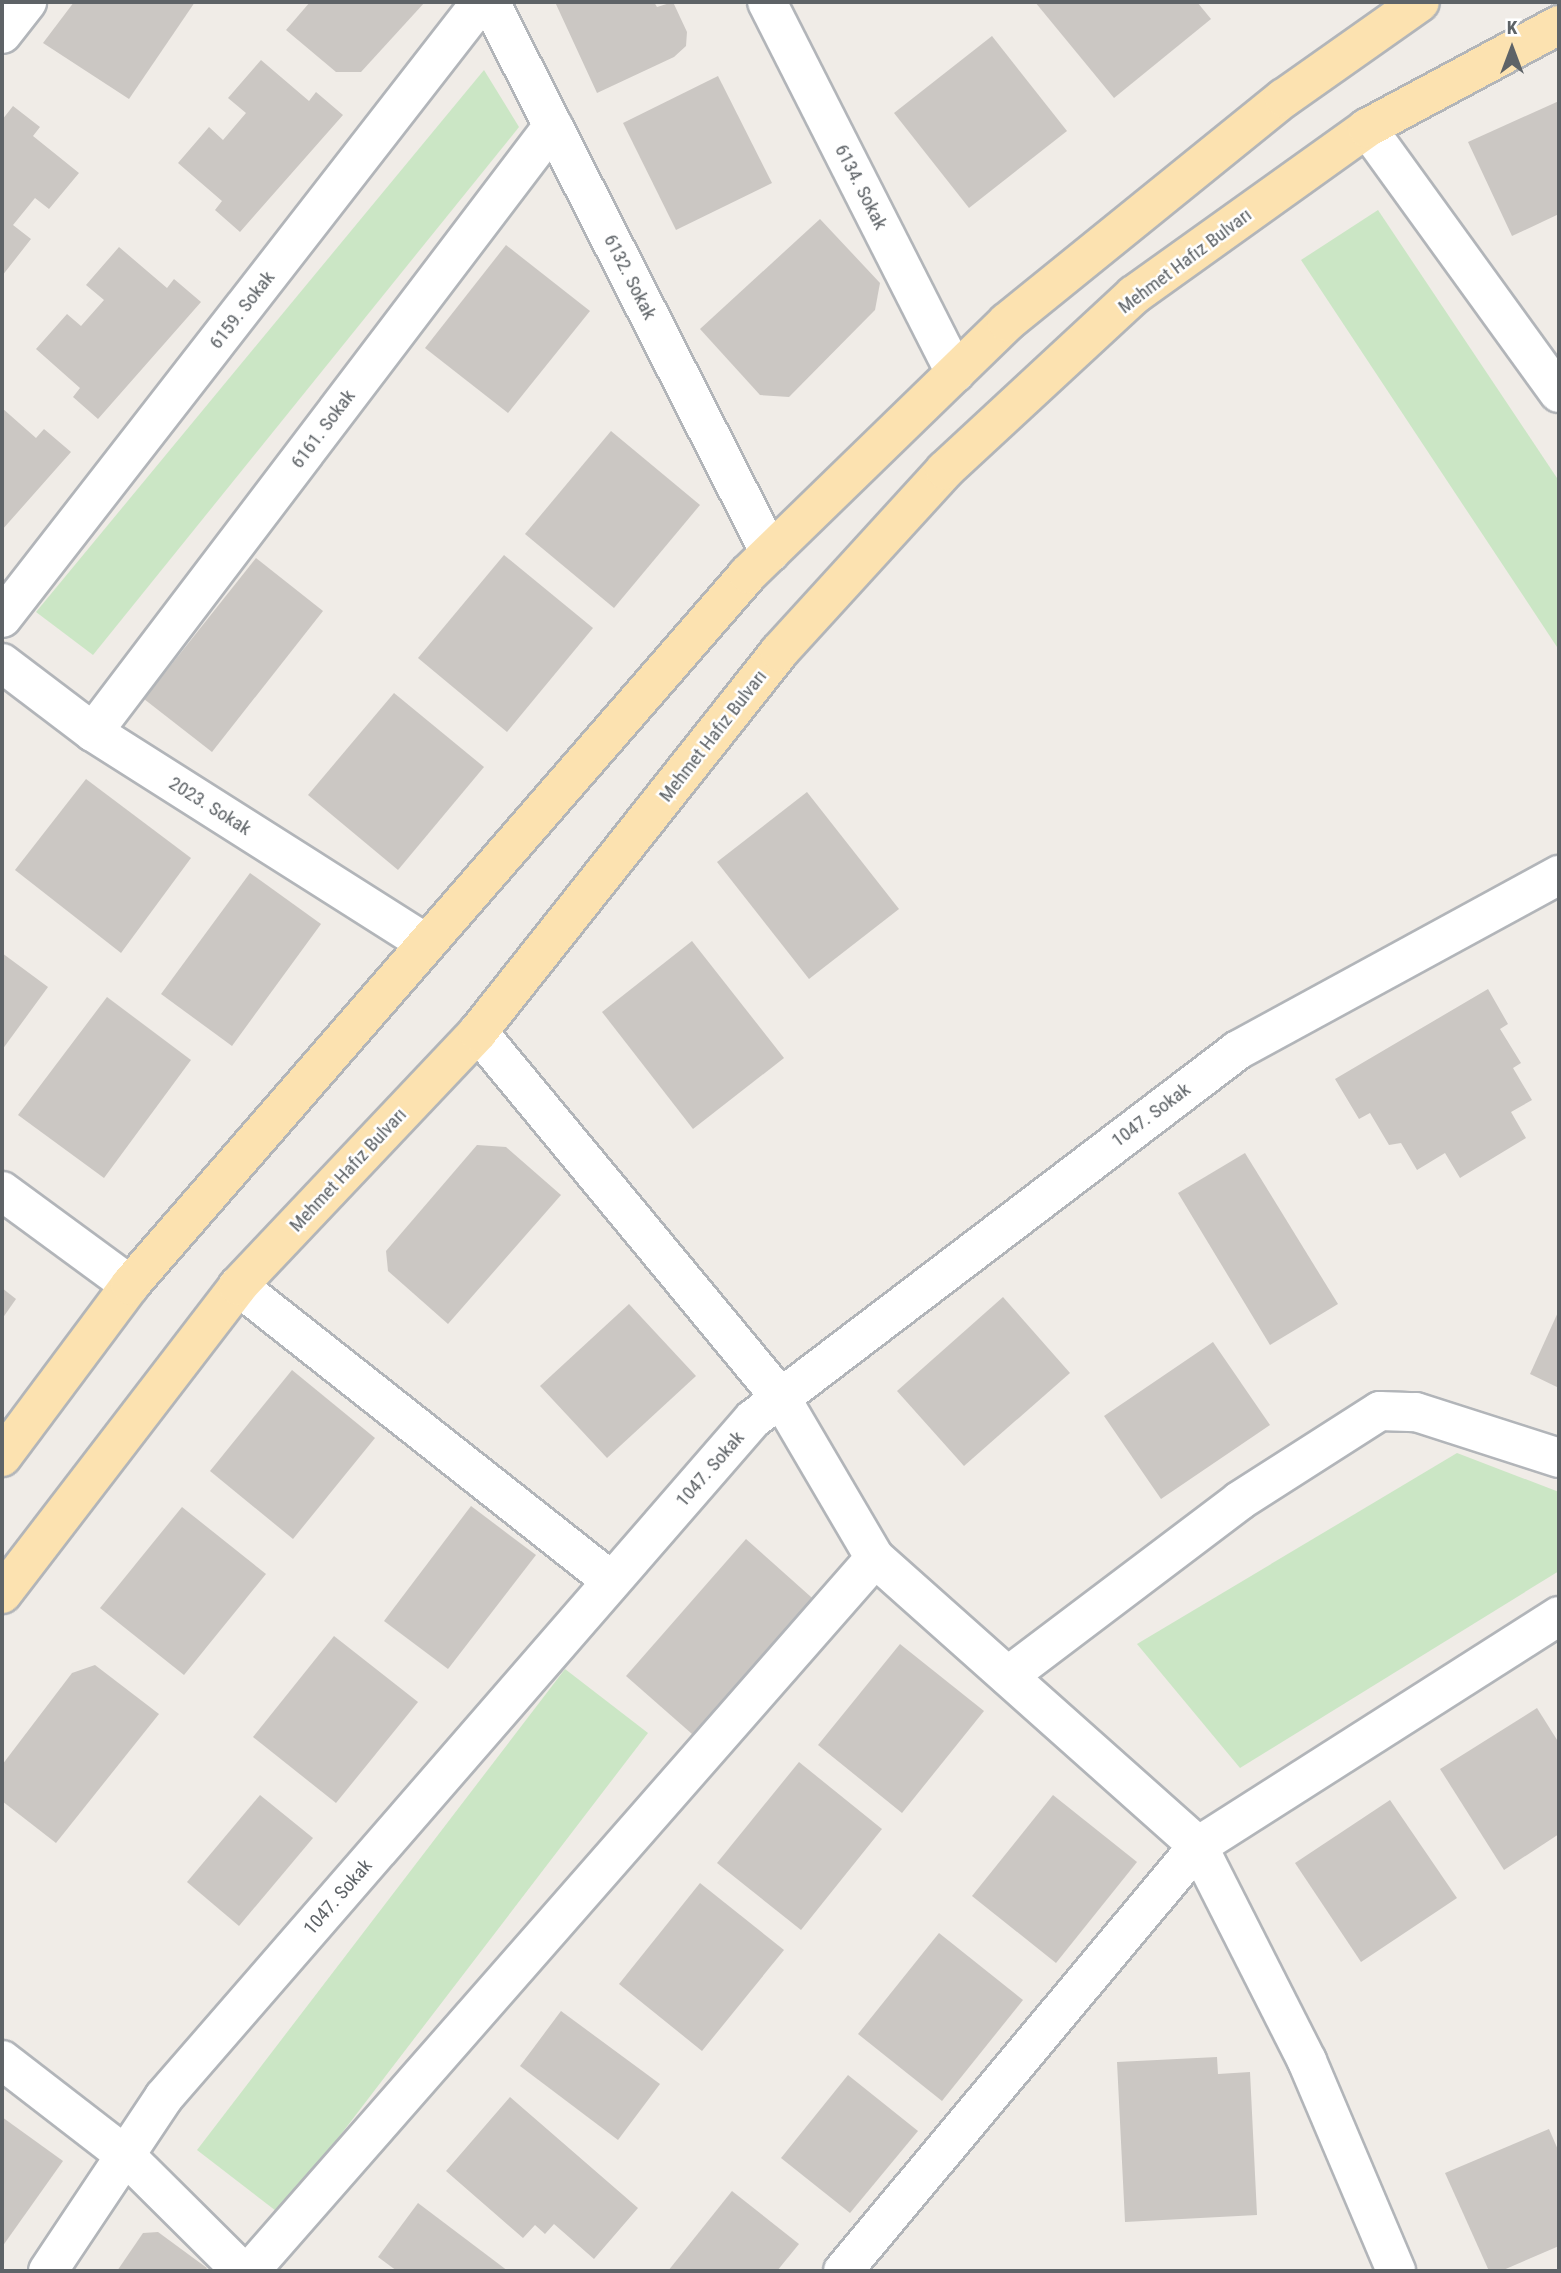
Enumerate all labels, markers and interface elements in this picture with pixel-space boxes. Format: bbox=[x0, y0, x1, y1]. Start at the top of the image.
north arrow bbox=[1477, 14, 1547, 84]
text: K bbox=[1507, 16, 1517, 39]
street label: 6134. Sokak bbox=[830, 141, 892, 233]
street label: Mehmet Hafız Bulvarı bbox=[1114, 203, 1256, 319]
street label: 6132. Sokak bbox=[599, 231, 661, 323]
street label: 6159. Sokak bbox=[205, 267, 279, 353]
street label: 6161. Sokak bbox=[286, 385, 360, 473]
street label: Mehmet Hafız Bulvarı bbox=[654, 666, 772, 806]
street label: 2023. Sokak bbox=[165, 772, 255, 840]
street label: 1047. Sokak bbox=[1107, 1078, 1195, 1152]
street label: Mehmet Hafız Bulvarı bbox=[285, 1103, 411, 1237]
street label: 1047. Sokak bbox=[671, 1427, 749, 1511]
street label: 1047. Sokak bbox=[299, 1855, 377, 1939]

